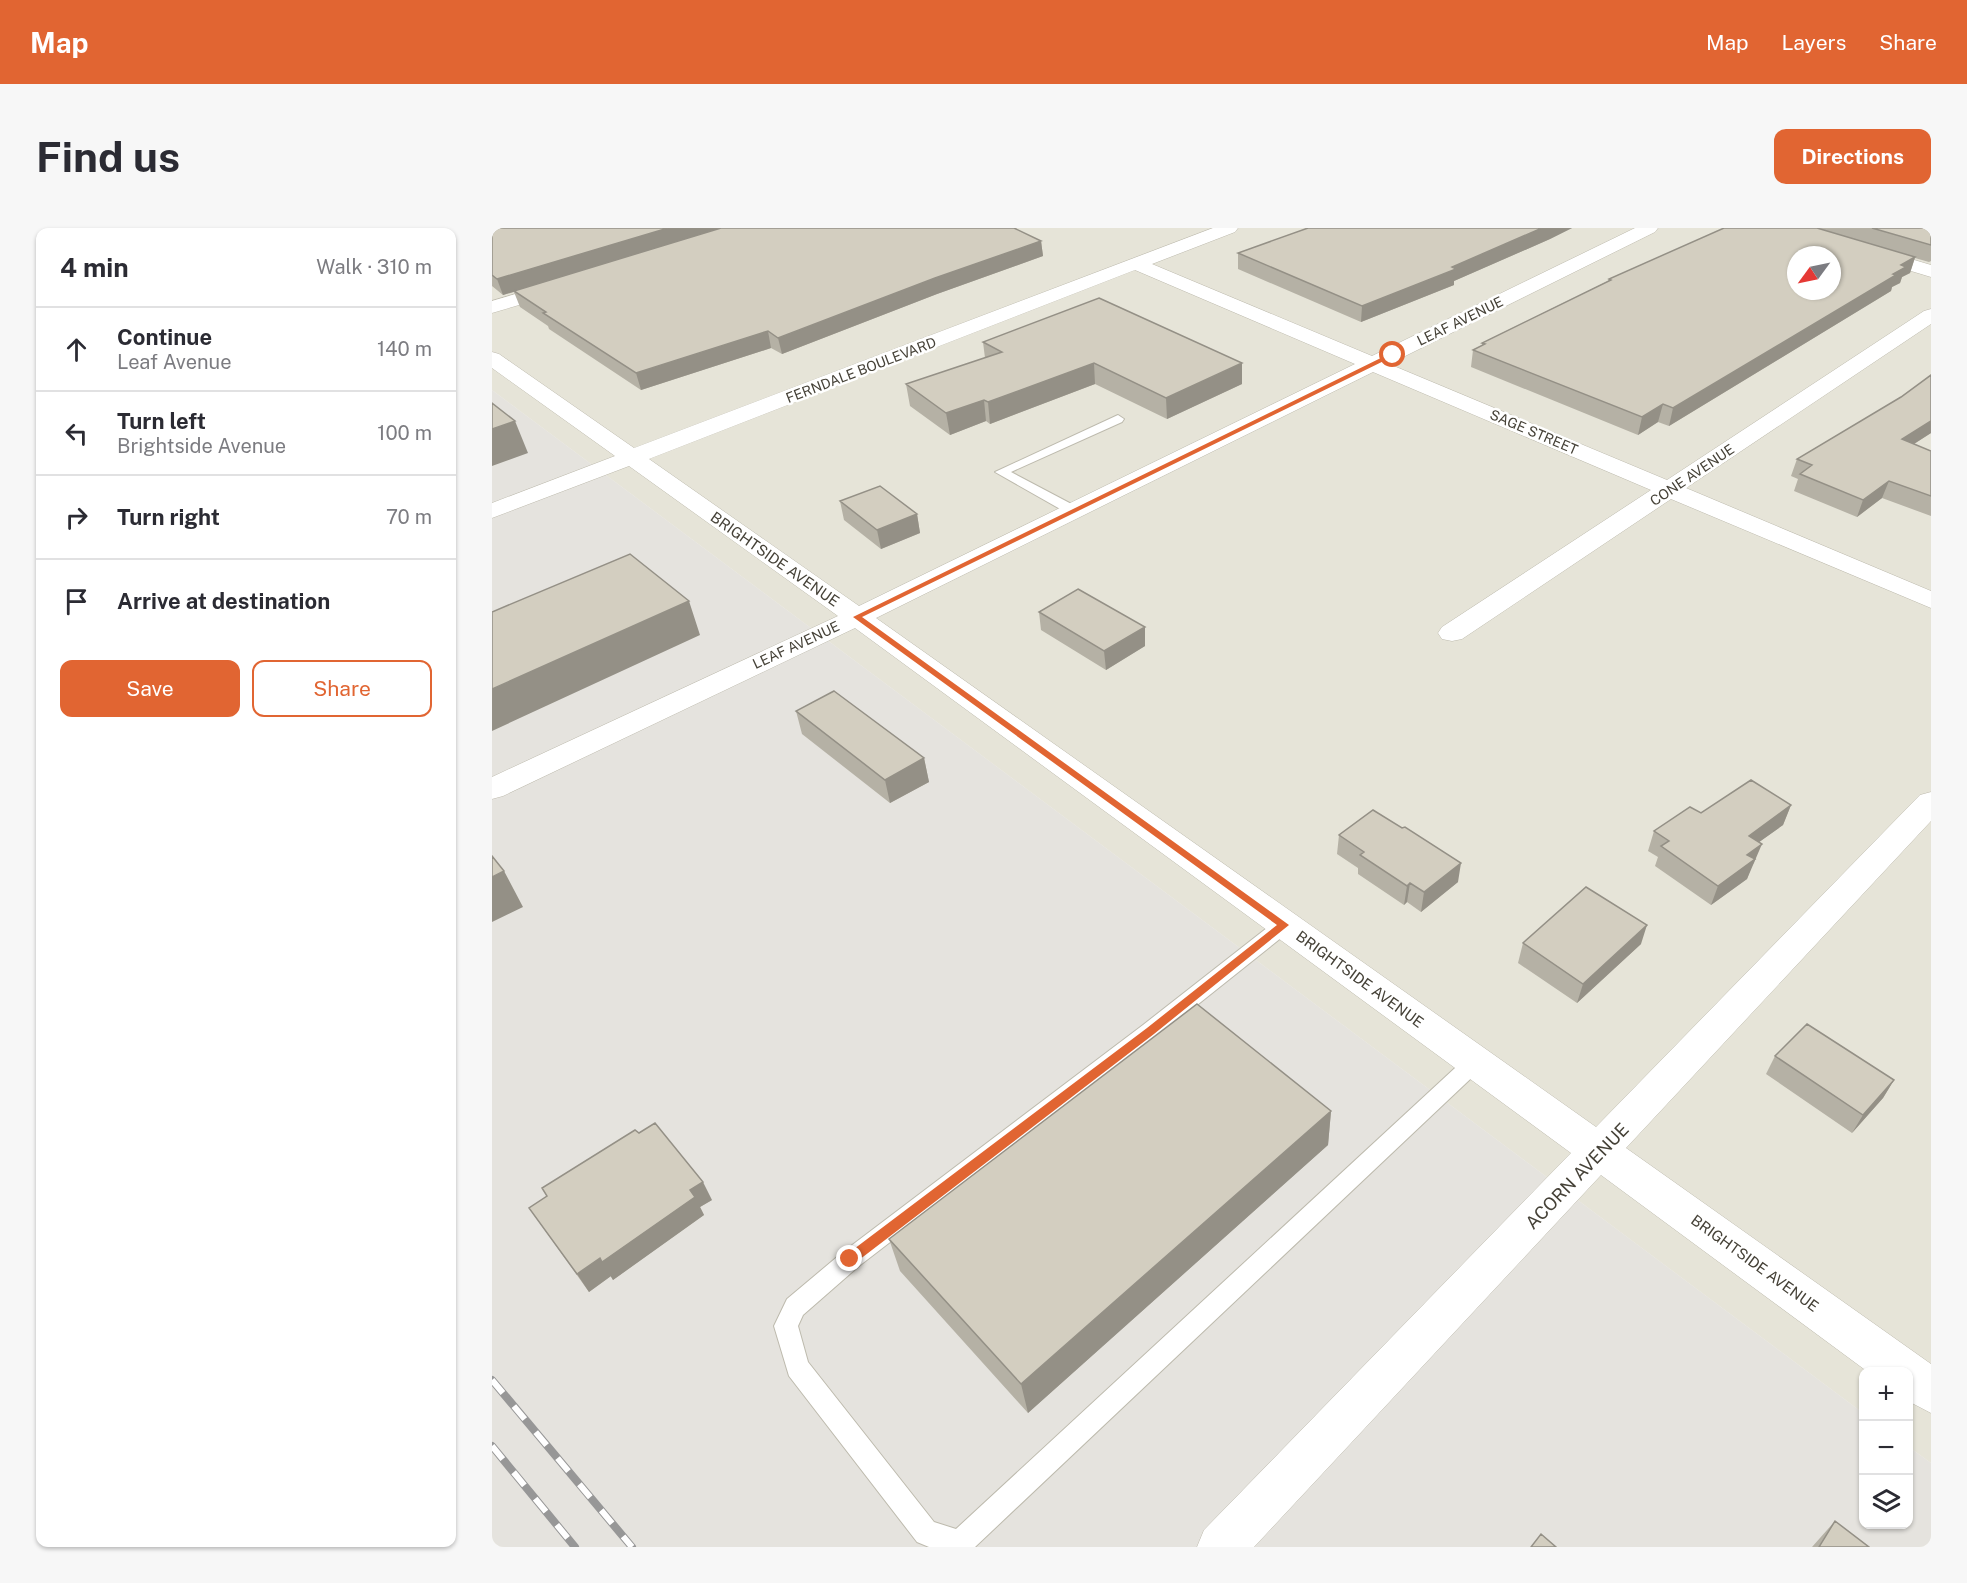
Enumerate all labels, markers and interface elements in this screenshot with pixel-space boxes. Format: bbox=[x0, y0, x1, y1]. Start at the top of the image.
text: Map bbox=[30, 26, 89, 59]
text: Map bbox=[1706, 30, 1749, 55]
text: Layers bbox=[1782, 30, 1846, 55]
text: Share bbox=[1879, 30, 1937, 55]
button: Directions bbox=[1774, 129, 1931, 184]
text: Find us bbox=[36, 132, 180, 181]
north arrow bbox=[1787, 246, 1841, 300]
text: 4 min bbox=[60, 252, 129, 283]
text: Walk · 310 m bbox=[316, 255, 432, 279]
street label: LEAF AVENUE bbox=[1414, 293, 1506, 349]
text: Continue bbox=[117, 324, 212, 350]
icon: ahead bbox=[60, 333, 93, 366]
street label: FERNDALE BOULEVARD bbox=[784, 334, 938, 406]
text: 140 m bbox=[377, 337, 432, 361]
route start bbox=[1379, 341, 1405, 367]
text: Leaf Avenue bbox=[117, 350, 232, 374]
street label: SAGE STREET bbox=[1488, 406, 1580, 458]
text: Turn left bbox=[117, 408, 206, 434]
icon: left bbox=[60, 417, 93, 450]
text: 100 m bbox=[377, 421, 432, 445]
text: Brightside Avenue bbox=[117, 434, 286, 458]
street label: CONE AVENUE bbox=[1647, 441, 1737, 509]
icon: right bbox=[60, 501, 93, 534]
text: Turn right bbox=[117, 504, 220, 530]
text: 70 m bbox=[386, 505, 432, 529]
street label: BRIGHTSIDE AVENUE bbox=[707, 508, 843, 610]
icon: arrive bbox=[60, 585, 93, 618]
text: Arrive at destination bbox=[117, 588, 330, 614]
street label: LEAF AVENUE bbox=[750, 618, 842, 672]
button: Save bbox=[60, 660, 240, 717]
button: Share bbox=[252, 660, 432, 717]
street label: BRIGHTSIDE AVENUE bbox=[1293, 927, 1427, 1031]
street label: ACORN AVENUE bbox=[1521, 1119, 1633, 1233]
street label: BRIGHTSIDE AVENUE bbox=[1688, 1211, 1822, 1315]
route end bbox=[836, 1245, 862, 1271]
map controls bbox=[1859, 1367, 1913, 1529]
button: + bbox=[1859, 1367, 1913, 1421]
button: − bbox=[1859, 1421, 1913, 1475]
button: layers bbox=[1859, 1475, 1913, 1529]

